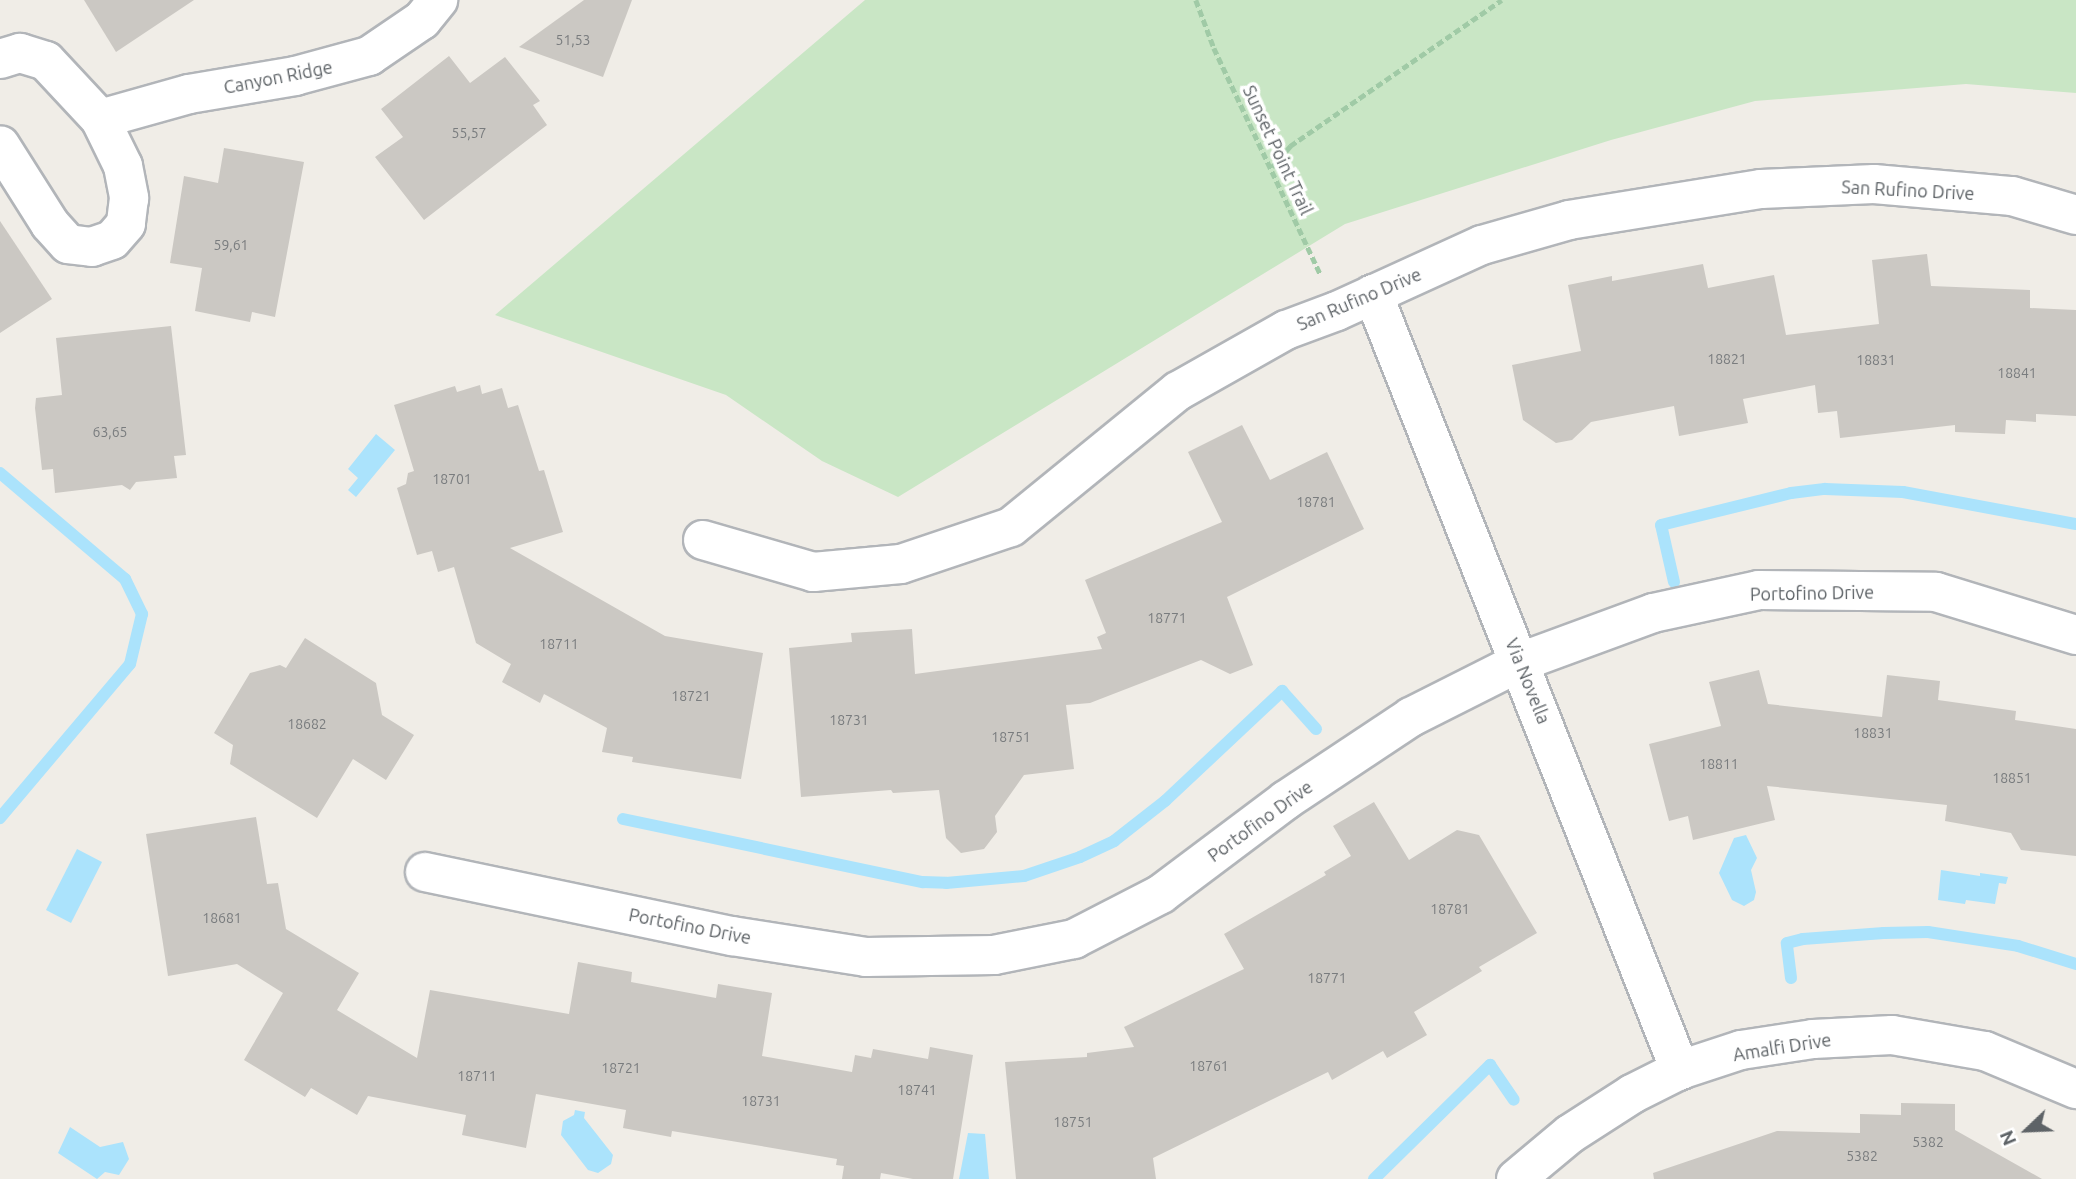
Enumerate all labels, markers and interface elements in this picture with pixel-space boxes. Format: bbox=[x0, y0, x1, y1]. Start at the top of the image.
house number: 51,53 bbox=[555, 32, 591, 48]
street label: Canyon Ridge bbox=[222, 56, 334, 98]
street label: Sunset Point Trail bbox=[1239, 82, 1317, 218]
house number: 55,57 bbox=[451, 125, 487, 141]
street label: San Rufino Drive bbox=[1841, 176, 1975, 204]
house number: 59,61 bbox=[213, 237, 249, 253]
street label: San Rufino Drive bbox=[1293, 263, 1425, 335]
house number: 18821 bbox=[1707, 351, 1747, 367]
house number: 18831 bbox=[1856, 352, 1896, 368]
house number: 18841 bbox=[1997, 365, 2037, 381]
house number: 63,65 bbox=[92, 424, 128, 440]
house number: 18701 bbox=[432, 471, 472, 487]
house number: 18781 bbox=[1296, 494, 1336, 510]
street label: Portofino Drive bbox=[1750, 581, 1874, 605]
house number: 18771 bbox=[1147, 610, 1187, 626]
street label: Via Novella bbox=[1501, 635, 1555, 727]
house number: 18711 bbox=[539, 636, 579, 652]
house number: 18721 bbox=[671, 688, 711, 704]
house number: 18731 bbox=[829, 712, 869, 728]
house number: 18682 bbox=[287, 716, 327, 732]
house number: 18831 bbox=[1853, 725, 1893, 741]
house number: 18751 bbox=[991, 729, 1031, 745]
house number: 18811 bbox=[1699, 756, 1739, 772]
house number: 18851 bbox=[1992, 770, 2032, 786]
street label: Portofino Drive bbox=[1203, 776, 1317, 866]
house number: 18781 bbox=[1430, 901, 1470, 917]
street label: Portofino Drive bbox=[627, 904, 753, 948]
house number: 18681 bbox=[202, 910, 242, 926]
house number: 18771 bbox=[1307, 970, 1347, 986]
street label: Amalfi Drive bbox=[1731, 1029, 1833, 1065]
house number: 18761 bbox=[1189, 1058, 1229, 1074]
house number: 18721 bbox=[601, 1060, 641, 1076]
house number: 18711 bbox=[457, 1068, 497, 1084]
house number: 18741 bbox=[897, 1082, 937, 1098]
house number: 18731 bbox=[741, 1093, 781, 1109]
north arrow bbox=[1992, 1095, 2062, 1165]
house number: 18751 bbox=[1053, 1114, 1093, 1130]
text: N bbox=[1995, 1127, 2021, 1149]
house number: 5382 bbox=[1912, 1134, 1944, 1150]
house number: 5382 bbox=[1846, 1148, 1878, 1164]

